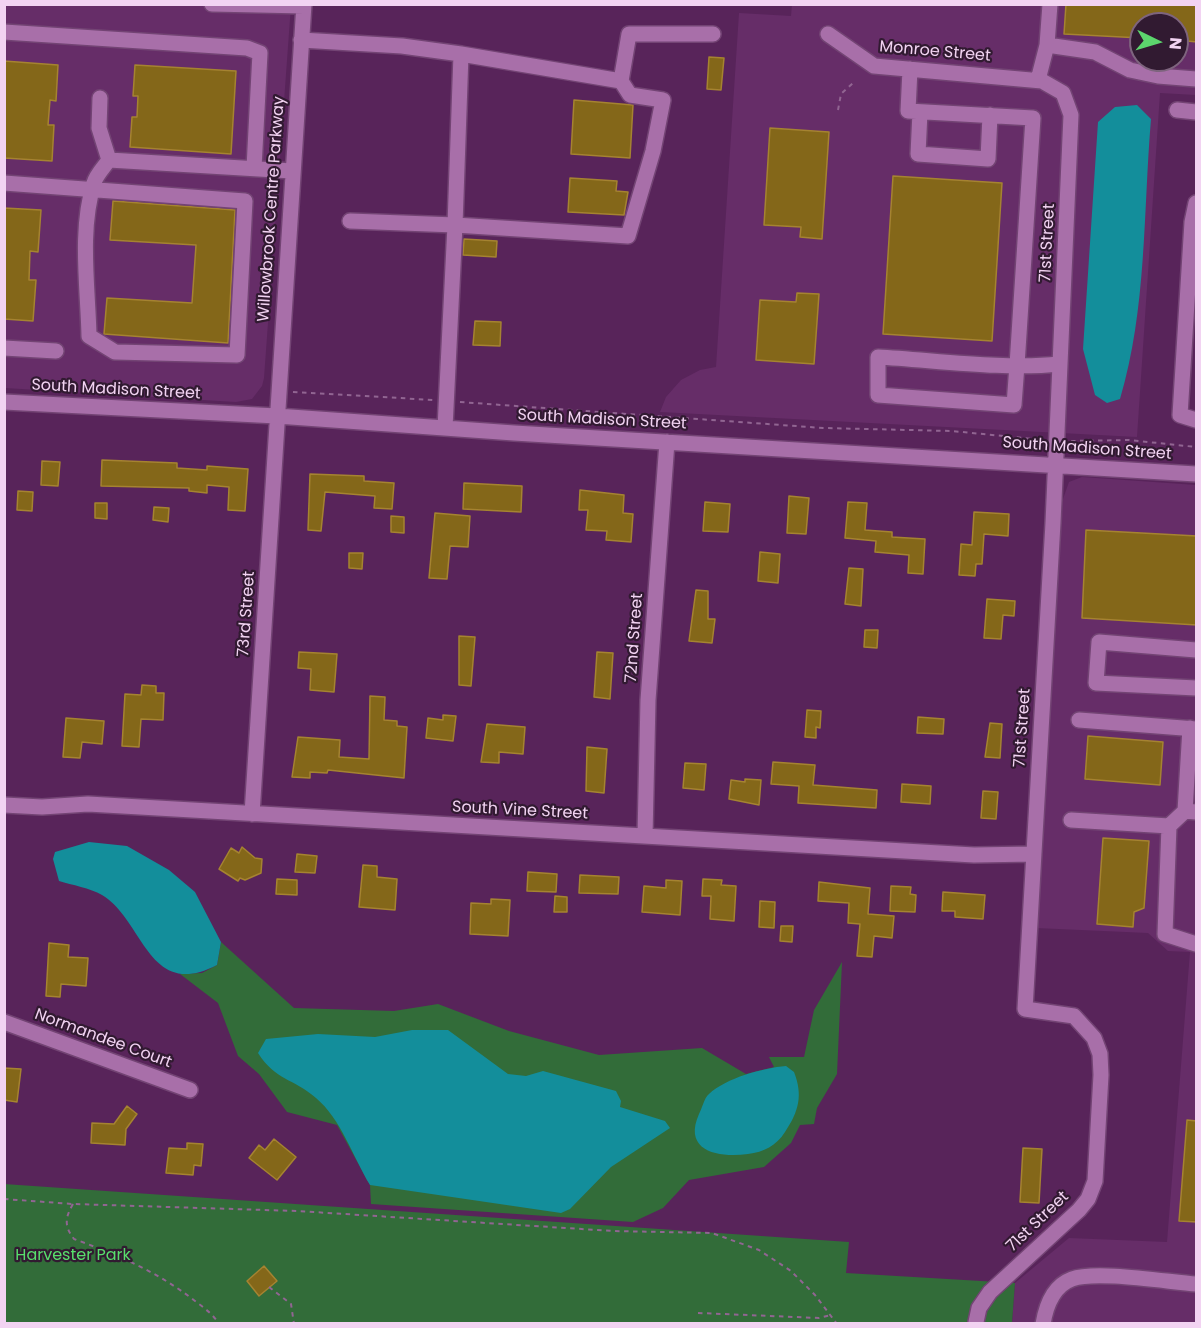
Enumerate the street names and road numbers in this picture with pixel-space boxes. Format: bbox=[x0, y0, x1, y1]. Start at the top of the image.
street label: Monroe Street bbox=[879, 38, 991, 66]
street label: Willowbrook Centre Parkway bbox=[255, 95, 289, 323]
street label: 71st Street bbox=[1036, 203, 1060, 283]
street label: South Madison Street bbox=[31, 376, 201, 404]
street label: South Madison Street bbox=[517, 406, 687, 434]
street label: South Madison Street bbox=[1002, 434, 1172, 464]
street label: 73rd Street bbox=[234, 570, 260, 658]
street label: 72nd Street bbox=[622, 592, 648, 684]
street label: 71st Street bbox=[1011, 688, 1035, 768]
street label: South Vine Street bbox=[451, 798, 589, 824]
street label: Normandee Court bbox=[32, 1005, 174, 1073]
street label: 71st Street bbox=[1003, 1188, 1073, 1256]

